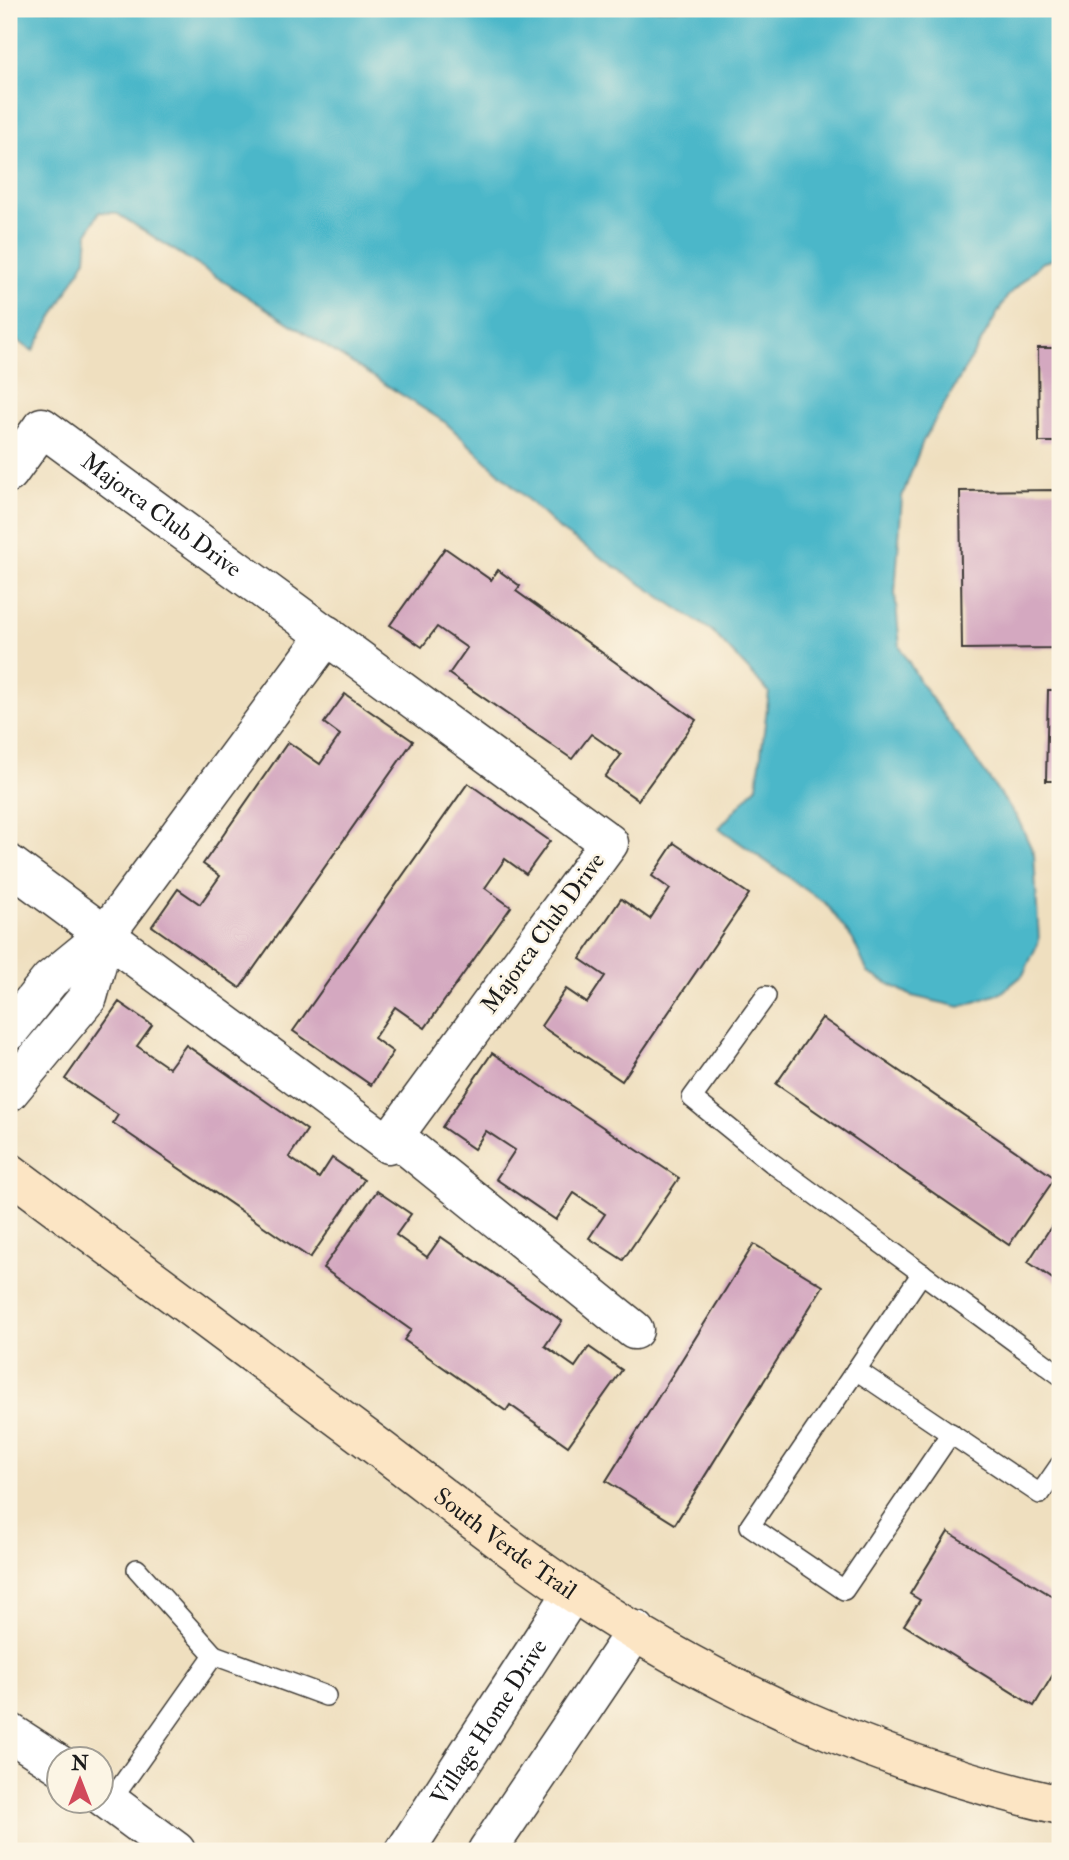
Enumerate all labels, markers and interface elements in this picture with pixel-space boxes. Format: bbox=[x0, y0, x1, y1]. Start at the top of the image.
street label: Majorca Club Drive bbox=[75, 446, 248, 584]
street label: Majorca Club Drive bbox=[474, 847, 612, 1019]
street label: South Verde Trail bbox=[428, 1480, 583, 1606]
street label: Village Home Drive bbox=[424, 1633, 554, 1811]
north arrow bbox=[46, 1744, 116, 1814]
text: N bbox=[70, 1752, 89, 1776]

